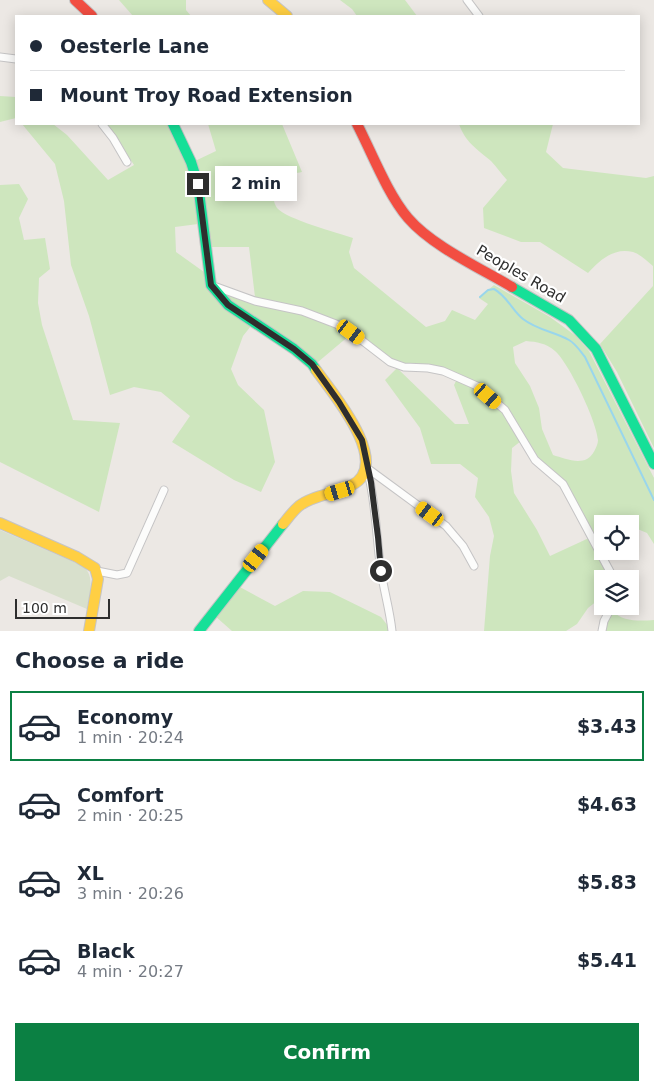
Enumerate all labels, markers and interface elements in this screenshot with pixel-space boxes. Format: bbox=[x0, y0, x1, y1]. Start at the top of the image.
text: Oesterle Lane bbox=[60, 35, 209, 57]
text: Mount Troy Road Extension bbox=[60, 84, 353, 106]
callout: 2 min bbox=[216, 166, 298, 202]
route end bbox=[187, 173, 209, 195]
text: 2 min bbox=[231, 174, 281, 193]
street label: Peoples Road bbox=[473, 241, 569, 307]
car bbox=[334, 317, 367, 347]
car bbox=[471, 380, 504, 412]
car bbox=[323, 479, 356, 503]
car bbox=[413, 499, 446, 529]
map controls bbox=[594, 515, 639, 615]
button: locate bbox=[594, 515, 639, 560]
car bbox=[240, 542, 271, 574]
route start bbox=[370, 560, 392, 582]
button: layers bbox=[594, 570, 639, 615]
scale bar bbox=[15, 596, 110, 619]
text: 100 m bbox=[22, 600, 67, 616]
text: Choose a ride bbox=[15, 648, 184, 673]
icon: car bbox=[17, 704, 62, 749]
text: Economy bbox=[77, 706, 173, 728]
text: $3.43 bbox=[577, 715, 637, 737]
text: 1 min · 20:24 bbox=[77, 728, 184, 747]
icon: car bbox=[17, 782, 62, 827]
text: Comfort bbox=[77, 784, 164, 806]
text: $4.63 bbox=[577, 793, 637, 815]
text: 2 min · 20:25 bbox=[77, 806, 184, 825]
icon: car bbox=[17, 860, 62, 905]
text: XL bbox=[77, 862, 104, 884]
text: $5.83 bbox=[577, 871, 637, 893]
text: 3 min · 20:26 bbox=[77, 884, 184, 903]
icon: car bbox=[17, 938, 62, 983]
text: Black bbox=[77, 940, 135, 962]
text: $5.41 bbox=[577, 949, 637, 971]
text: 4 min · 20:27 bbox=[77, 962, 184, 981]
button: Confirm bbox=[15, 1023, 639, 1081]

